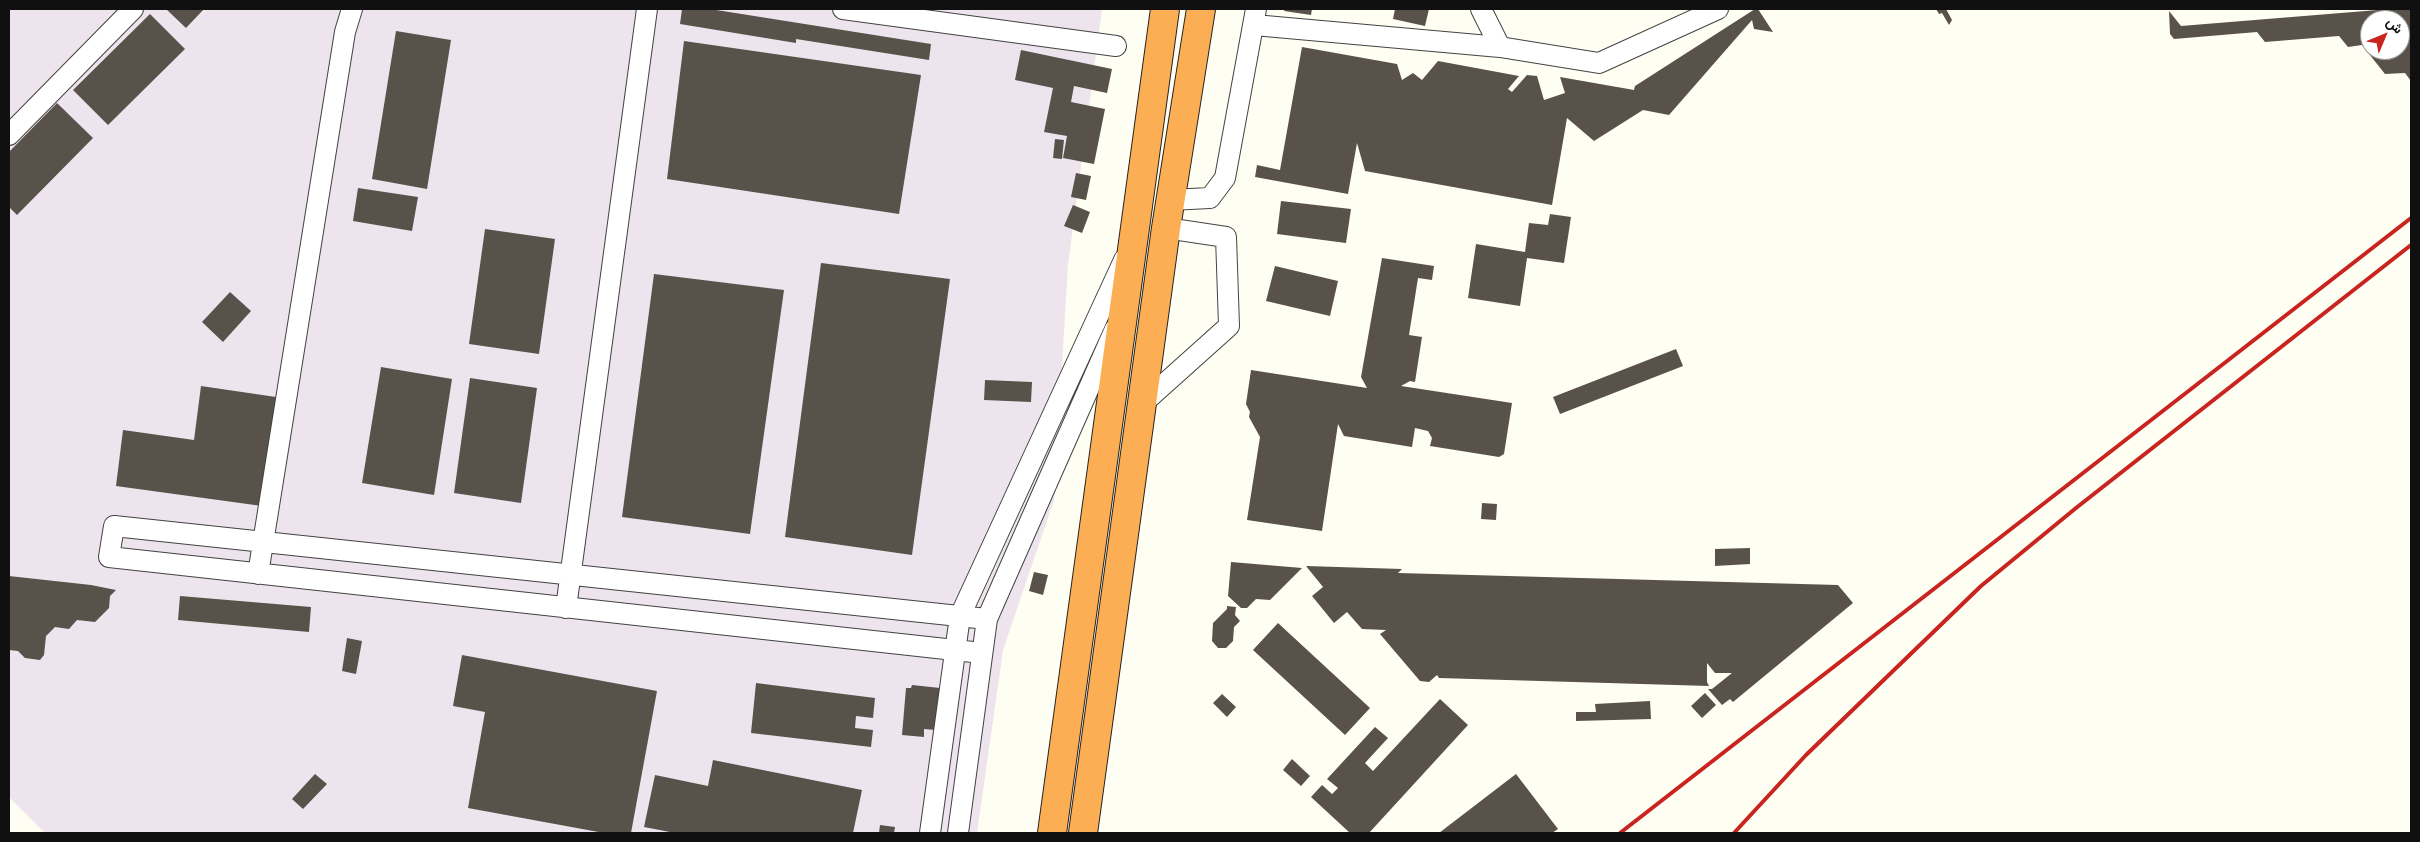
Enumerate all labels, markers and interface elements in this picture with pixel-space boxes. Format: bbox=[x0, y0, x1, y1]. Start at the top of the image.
north arrow bbox=[2360, 10, 2410, 60]
text: ش bbox=[2383, 13, 2407, 37]

